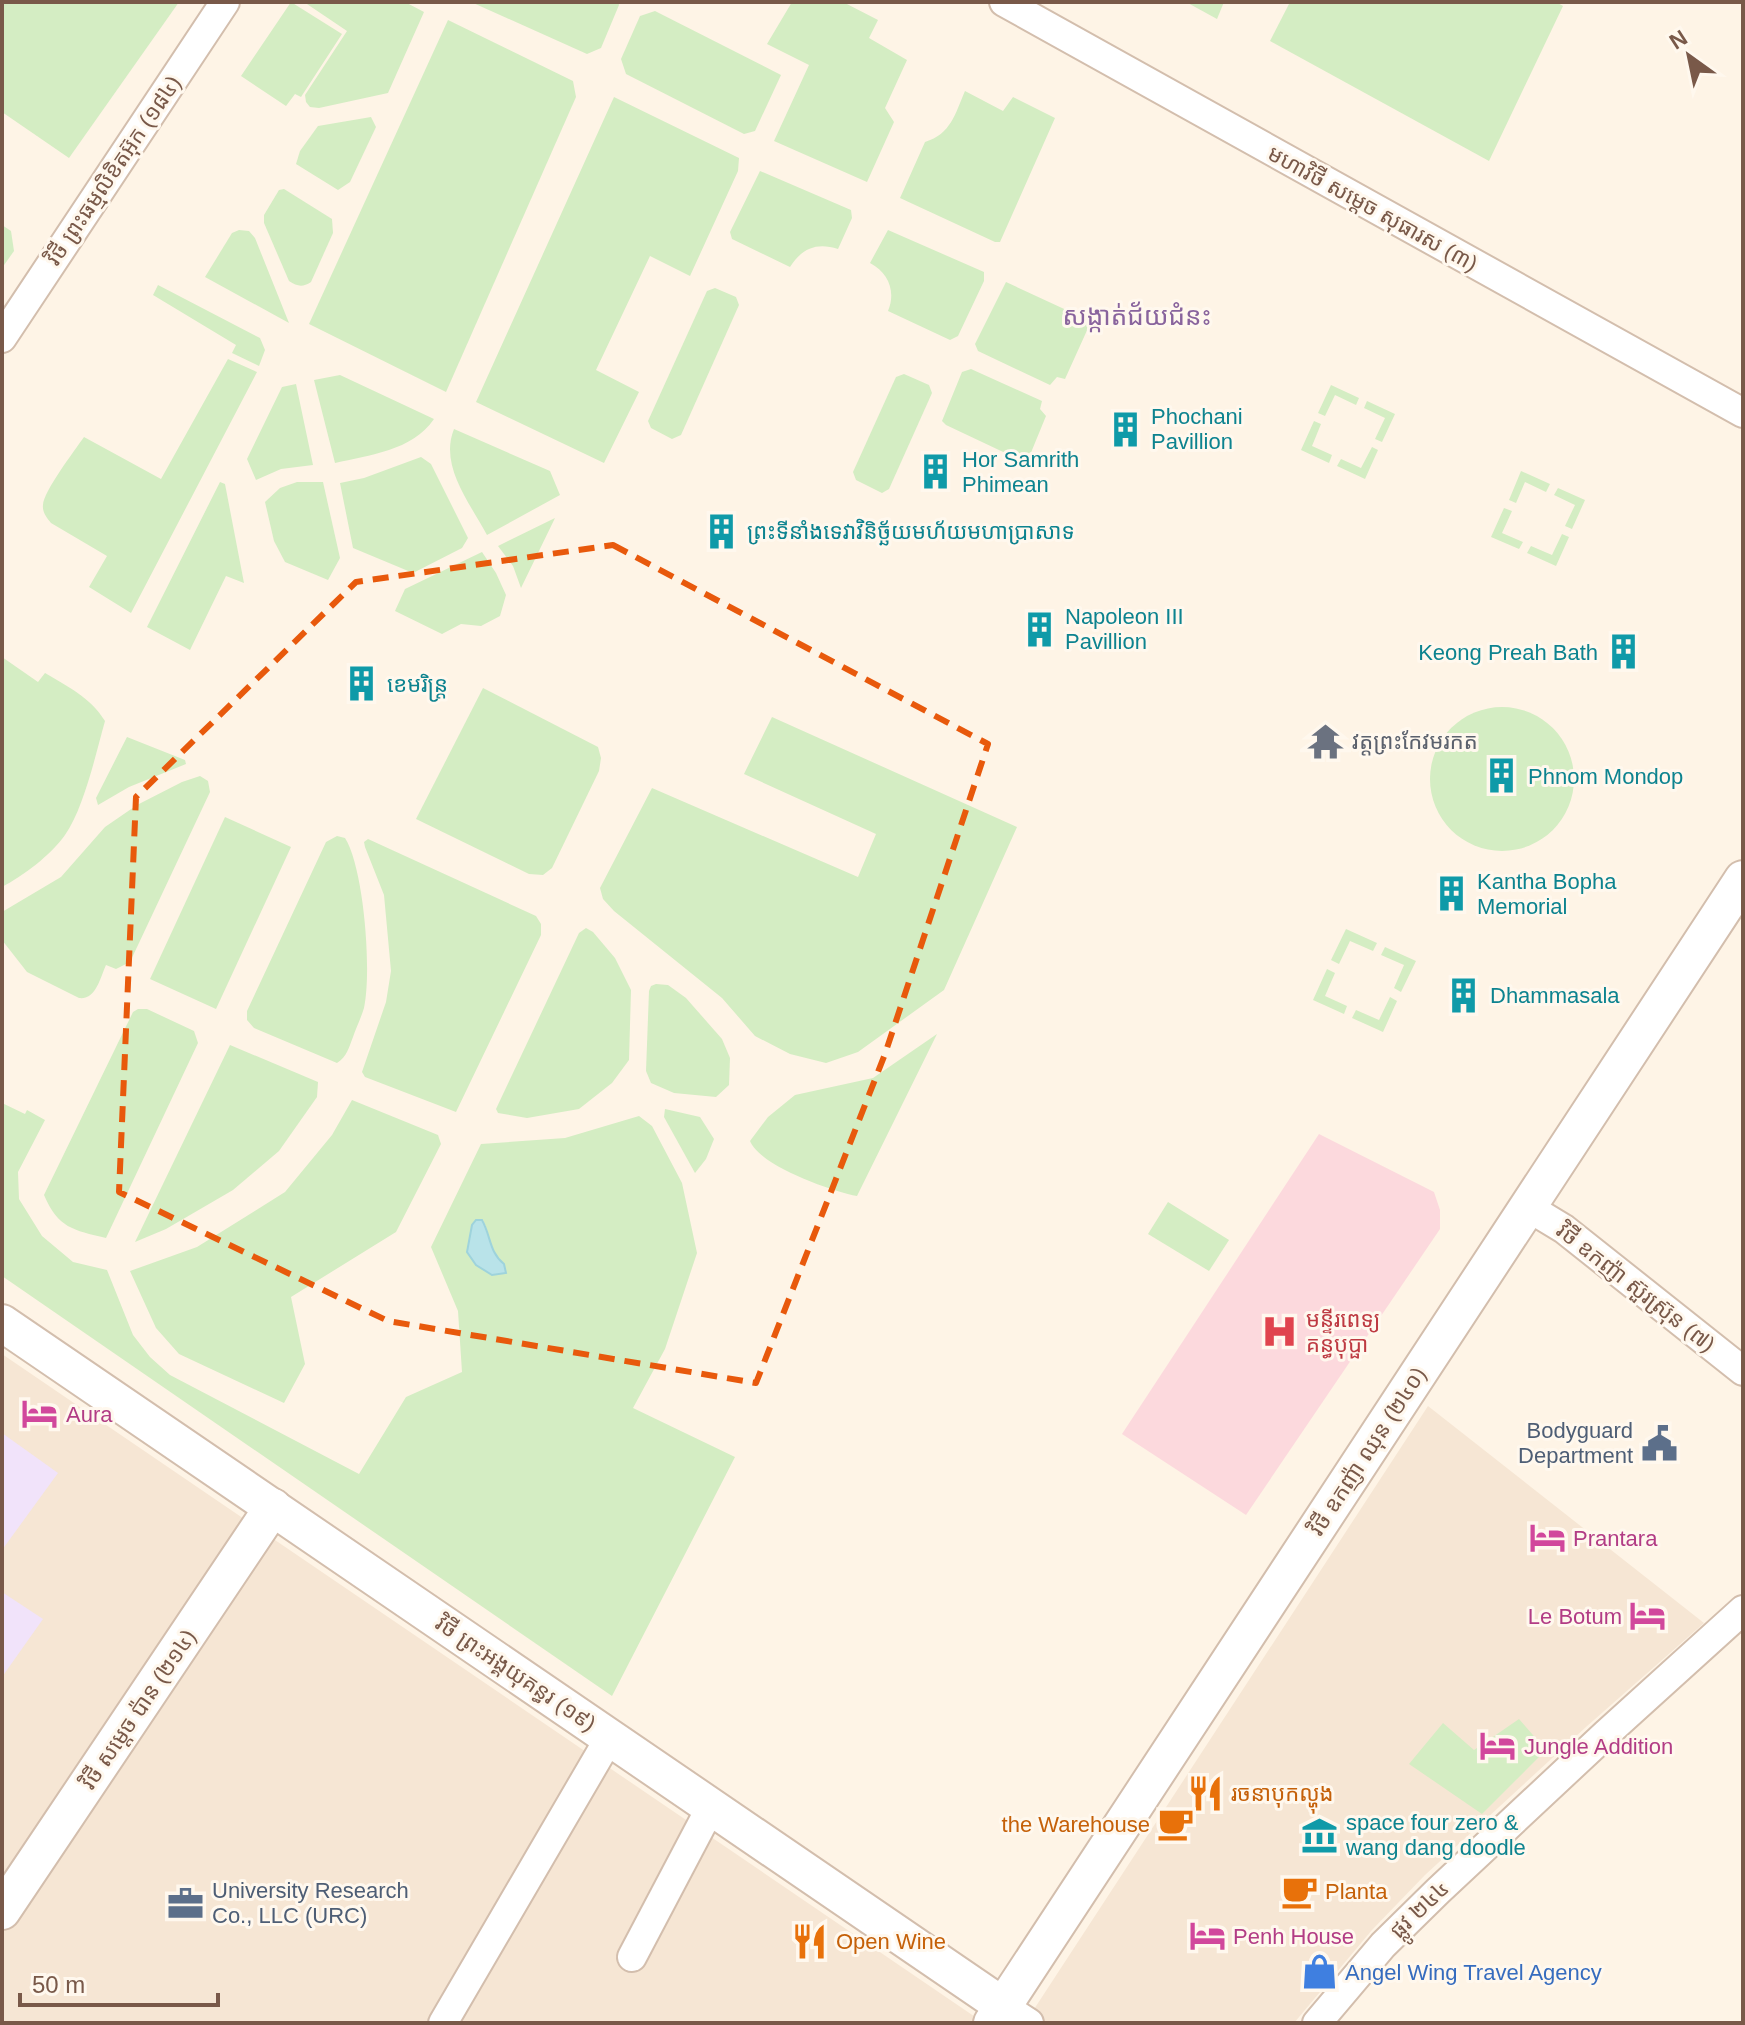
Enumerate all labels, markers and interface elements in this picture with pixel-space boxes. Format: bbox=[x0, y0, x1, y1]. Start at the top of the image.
north arrow bbox=[1649, 16, 1729, 96]
text: N bbox=[1665, 25, 1692, 54]
street label: វិថី ព្រះធម្មលិខិតអ៊ុក (១៨៤) bbox=[40, 70, 187, 271]
street label: មហាវិថី សម្តេច សុធារស (៣) bbox=[1263, 140, 1482, 278]
district label: សង្កាត់ជ័យជំនះ bbox=[1063, 301, 1211, 333]
place label: Phochani Pavillion bbox=[1151, 404, 1243, 454]
building icon: Phochani Pavillion bbox=[1106, 410, 1144, 448]
place label: Hor Samrith Phimean bbox=[962, 447, 1079, 497]
building icon: Hor Samrith Phimean bbox=[917, 453, 955, 491]
building icon: ព្រះទីនាំងទេវាវិនិច្ឆ័យមហ័យមហាប្រាសាទ bbox=[702, 512, 740, 550]
place label: ព្រះទីនាំងទេវាវិនិច្ឆ័យមហ័យមហាប្រាសាទ bbox=[747, 518, 1075, 546]
place label: Napoleon III Pavillion bbox=[1065, 604, 1184, 654]
building icon: Napoleon III Pavillion bbox=[1020, 610, 1058, 648]
building icon: Keong Preah Bath bbox=[1605, 633, 1643, 671]
place label: Keong Preah Bath bbox=[1418, 640, 1598, 665]
building icon: ខេមរិន្រ្ត bbox=[342, 665, 380, 703]
place label: ខេមរិន្រ្ត bbox=[387, 672, 448, 702]
temple icon: វត្តព្រះកែវមរកត bbox=[1307, 722, 1345, 760]
place label: វត្តព្រះកែវមរកត bbox=[1352, 729, 1478, 756]
building icon: Phnom Mondop bbox=[1483, 757, 1521, 795]
place label: Phnom Mondop bbox=[1528, 764, 1683, 789]
place label: Kantha Bopha Memorial bbox=[1477, 869, 1617, 919]
building icon: Kantha Bopha Memorial bbox=[1432, 875, 1470, 913]
building icon: Dhammasala bbox=[1445, 976, 1483, 1014]
place label: Dhammasala bbox=[1490, 983, 1620, 1008]
street label: វិថី ឧកញ៉ា ស៊ួរស៊្រុន (៧) bbox=[1550, 1217, 1720, 1358]
place label: មន្ទីរពេទ្យ គន្ធបុប្ផា bbox=[1306, 1307, 1380, 1359]
hospital icon: មន្ទីរពេទ្យ គន្ធបុប្ផា bbox=[1261, 1313, 1299, 1351]
street label: វិថី ឧកញ៉ា ឈុន (២៤០) bbox=[1303, 1362, 1432, 1541]
hotel icon: Aura bbox=[21, 1395, 59, 1433]
place label: Aura bbox=[66, 1402, 113, 1427]
place label: Bodyguard Department bbox=[1518, 1418, 1633, 1468]
public building icon: Bodyguard Department bbox=[1640, 1424, 1678, 1462]
hotel icon: Prantara bbox=[1528, 1519, 1566, 1557]
place label: Prantara bbox=[1573, 1526, 1658, 1551]
hotel icon: Le Botum bbox=[1629, 1597, 1667, 1635]
place label: Le Botum bbox=[1528, 1604, 1622, 1629]
street label: វិថី ព្រះអង្គយុគន្ធរ (១៩) bbox=[430, 1610, 601, 1738]
street label: វិថី សម្តេច ប៉ាន (២១៤) bbox=[75, 1624, 202, 1795]
hotel icon: Jungle Addition bbox=[1479, 1727, 1517, 1765]
place label: Jungle Addition bbox=[1524, 1734, 1673, 1759]
restaurant icon: រចនាបុកល្ហុង bbox=[1186, 1774, 1224, 1812]
place label: រចនាបុកល្ហុង bbox=[1231, 1781, 1334, 1814]
cafe icon: the Warehouse bbox=[1157, 1805, 1195, 1843]
place label: space four zero & wang dang doodle bbox=[1345, 1810, 1526, 1860]
place label: the Warehouse bbox=[1002, 1812, 1150, 1837]
museum icon: space four zero & wang dang doodle bbox=[1301, 1816, 1339, 1854]
cafe icon: Planta bbox=[1280, 1872, 1318, 1910]
street label: ផ្លូវ ២៤៤ bbox=[1385, 1875, 1459, 1949]
place label: University Research Co., LLC (URC) bbox=[212, 1878, 409, 1928]
place label: Planta bbox=[1325, 1879, 1388, 1904]
office icon: University Research Co., LLC (URC) bbox=[167, 1884, 205, 1922]
hotel icon: Penh House bbox=[1188, 1917, 1226, 1955]
restaurant icon: Open Wine bbox=[791, 1922, 829, 1960]
place label: Penh House bbox=[1233, 1924, 1354, 1949]
place label: Open Wine bbox=[836, 1929, 946, 1954]
shop icon: Angel Wing Travel Agency bbox=[1300, 1953, 1338, 1991]
scale bar bbox=[20, 1957, 218, 2007]
place label: Angel Wing Travel Agency bbox=[1345, 1960, 1602, 1985]
text: 50 m bbox=[32, 1971, 85, 1998]

